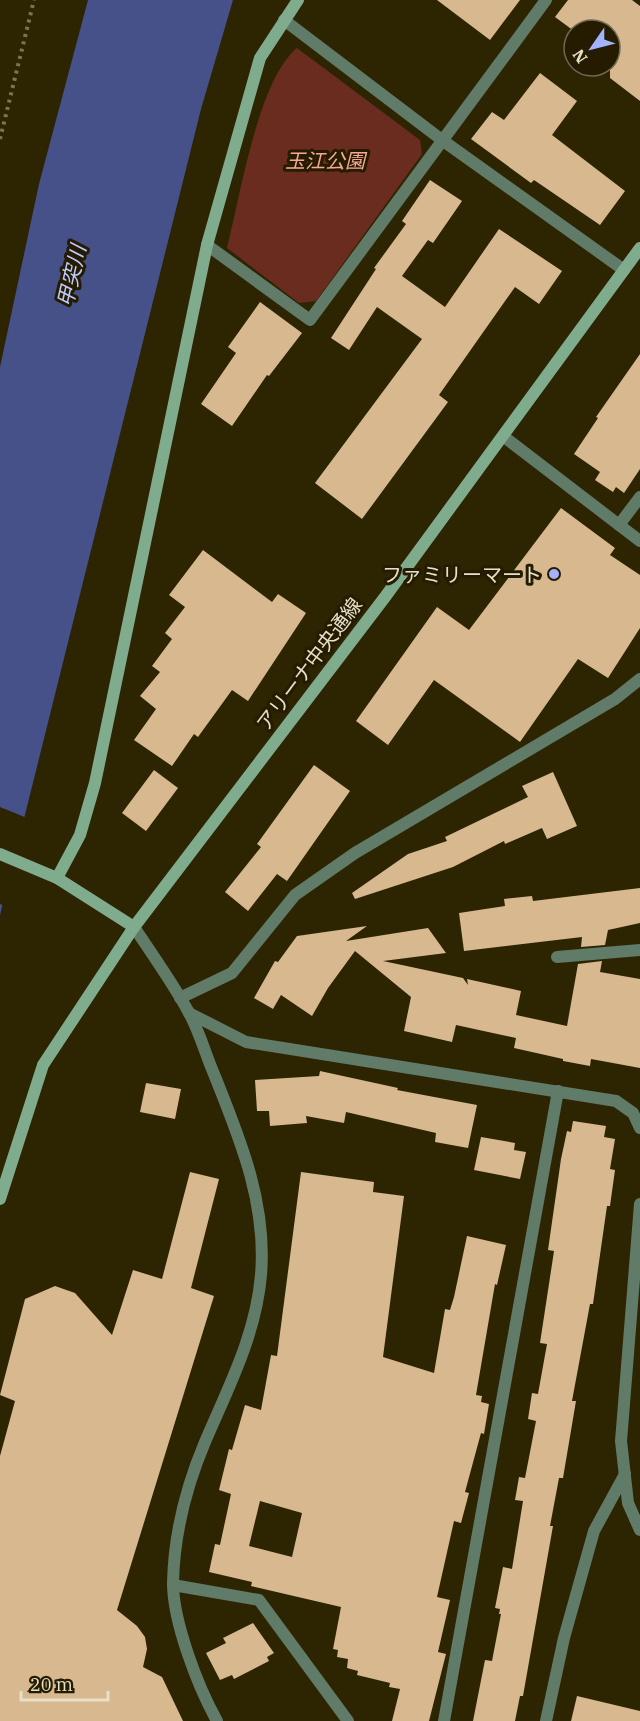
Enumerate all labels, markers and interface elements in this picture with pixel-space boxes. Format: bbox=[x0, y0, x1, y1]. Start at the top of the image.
north arrow bbox=[562, 18, 622, 78]
text: N bbox=[568, 46, 592, 68]
park label: 玉江公園 bbox=[285, 147, 368, 174]
water label: 甲突川 bbox=[50, 240, 92, 310]
place label: ファミリーマート bbox=[382, 561, 542, 588]
marker: ファミリーマート bbox=[547, 567, 561, 581]
street label: アリーナ中央通線 bbox=[250, 592, 368, 736]
scale bar bbox=[21, 1664, 108, 1702]
text: 20 m bbox=[30, 1673, 73, 1696]

